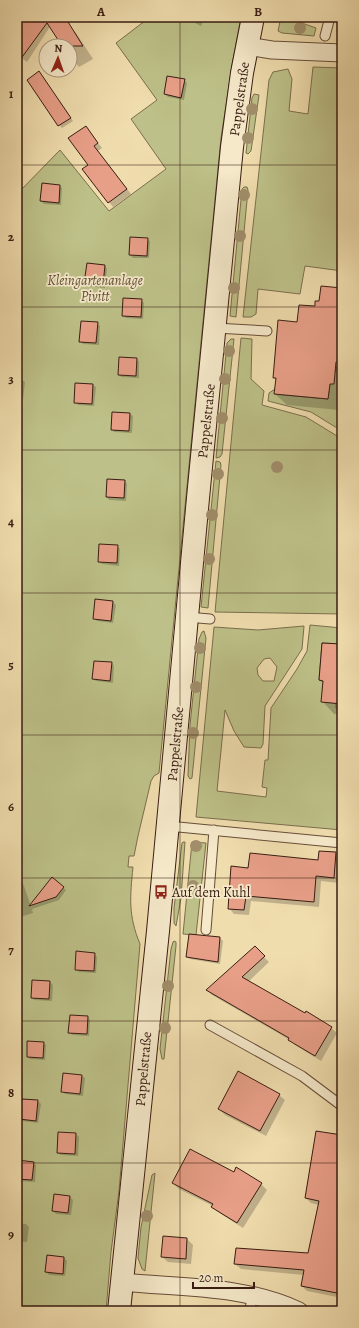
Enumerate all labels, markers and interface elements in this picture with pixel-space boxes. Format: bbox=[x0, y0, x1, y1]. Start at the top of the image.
text: A bbox=[96, 3, 106, 20]
text: B bbox=[254, 3, 262, 20]
north arrow bbox=[38, 38, 78, 78]
text: N bbox=[54, 41, 63, 56]
street label: Pappelstraße bbox=[225, 61, 254, 138]
text: 1 bbox=[9, 85, 14, 102]
text: 2 bbox=[8, 228, 15, 245]
park label: Kleingartenanlage Pivitt bbox=[47, 271, 143, 306]
text: 3 bbox=[8, 370, 14, 387]
street label: Pappelstraße bbox=[193, 383, 220, 459]
text: 4 bbox=[8, 513, 14, 530]
text: 5 bbox=[8, 656, 14, 673]
street label: Pappelstraße bbox=[163, 706, 188, 782]
text: 6 bbox=[8, 798, 14, 815]
place label: Auf dem Kuhl bbox=[171, 883, 251, 902]
bus stop icon: Auf dem Kuhl bbox=[153, 884, 169, 900]
text: 7 bbox=[8, 941, 14, 958]
street label: Pappelstraße bbox=[131, 1031, 156, 1107]
text: 8 bbox=[8, 1084, 14, 1101]
text: 9 bbox=[8, 1226, 14, 1243]
scale bar bbox=[193, 1264, 254, 1290]
text: 20 m bbox=[199, 1270, 223, 1286]

